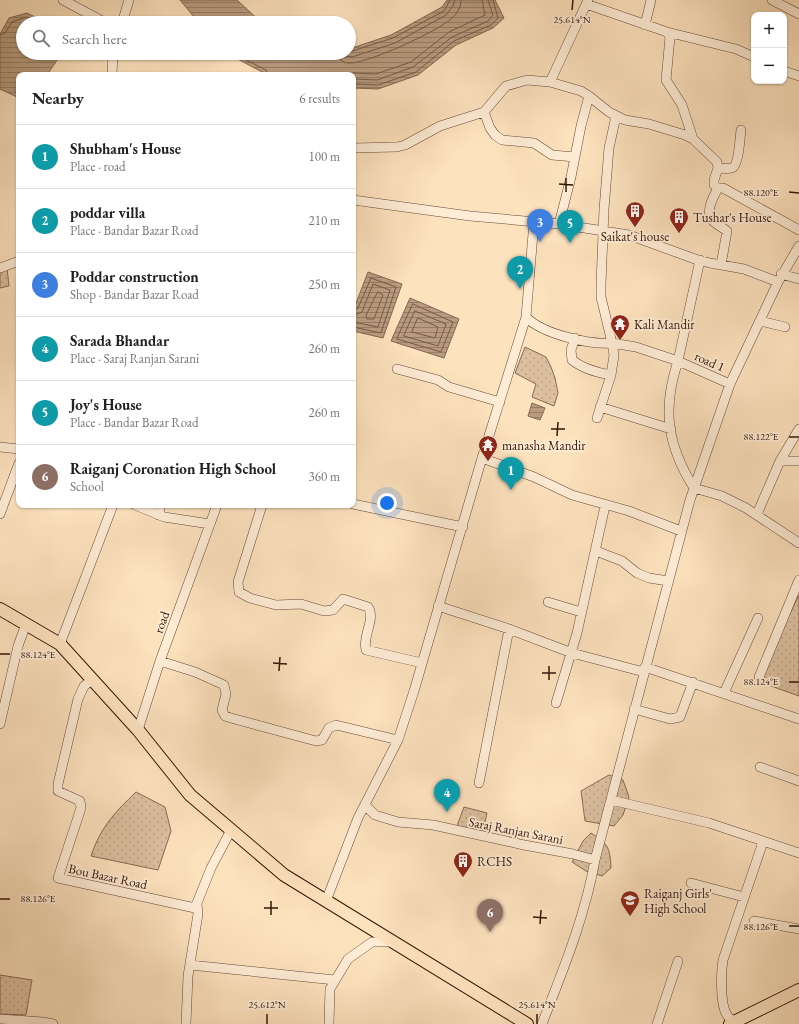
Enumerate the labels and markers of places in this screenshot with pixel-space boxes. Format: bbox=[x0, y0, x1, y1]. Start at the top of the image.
building icon: Saikat's house bbox=[624, 200, 646, 228]
building icon: Tushar's House bbox=[668, 206, 690, 234]
pin: 3 bbox=[527, 209, 553, 242]
place label: Tushar's House bbox=[693, 209, 771, 226]
pin: 5 bbox=[557, 210, 583, 243]
place label: Saikat's house bbox=[601, 228, 669, 245]
pin: 2 bbox=[507, 256, 533, 289]
temple icon: Kali Mandir bbox=[609, 313, 631, 341]
place label: Kali Mandir bbox=[634, 316, 695, 333]
temple icon: manasha Mandir bbox=[477, 434, 499, 462]
place label: manasha Mandir bbox=[502, 437, 586, 454]
pin: 1 bbox=[498, 457, 524, 490]
pin: 4 bbox=[434, 779, 460, 812]
building icon: RCHS bbox=[452, 850, 474, 878]
place label: RCHS bbox=[477, 853, 512, 870]
place label: Raiganj Girls' High School bbox=[644, 885, 712, 917]
school or university icon: Raiganj Girls' High School bbox=[619, 889, 641, 917]
pin: 6 bbox=[477, 899, 503, 932]

